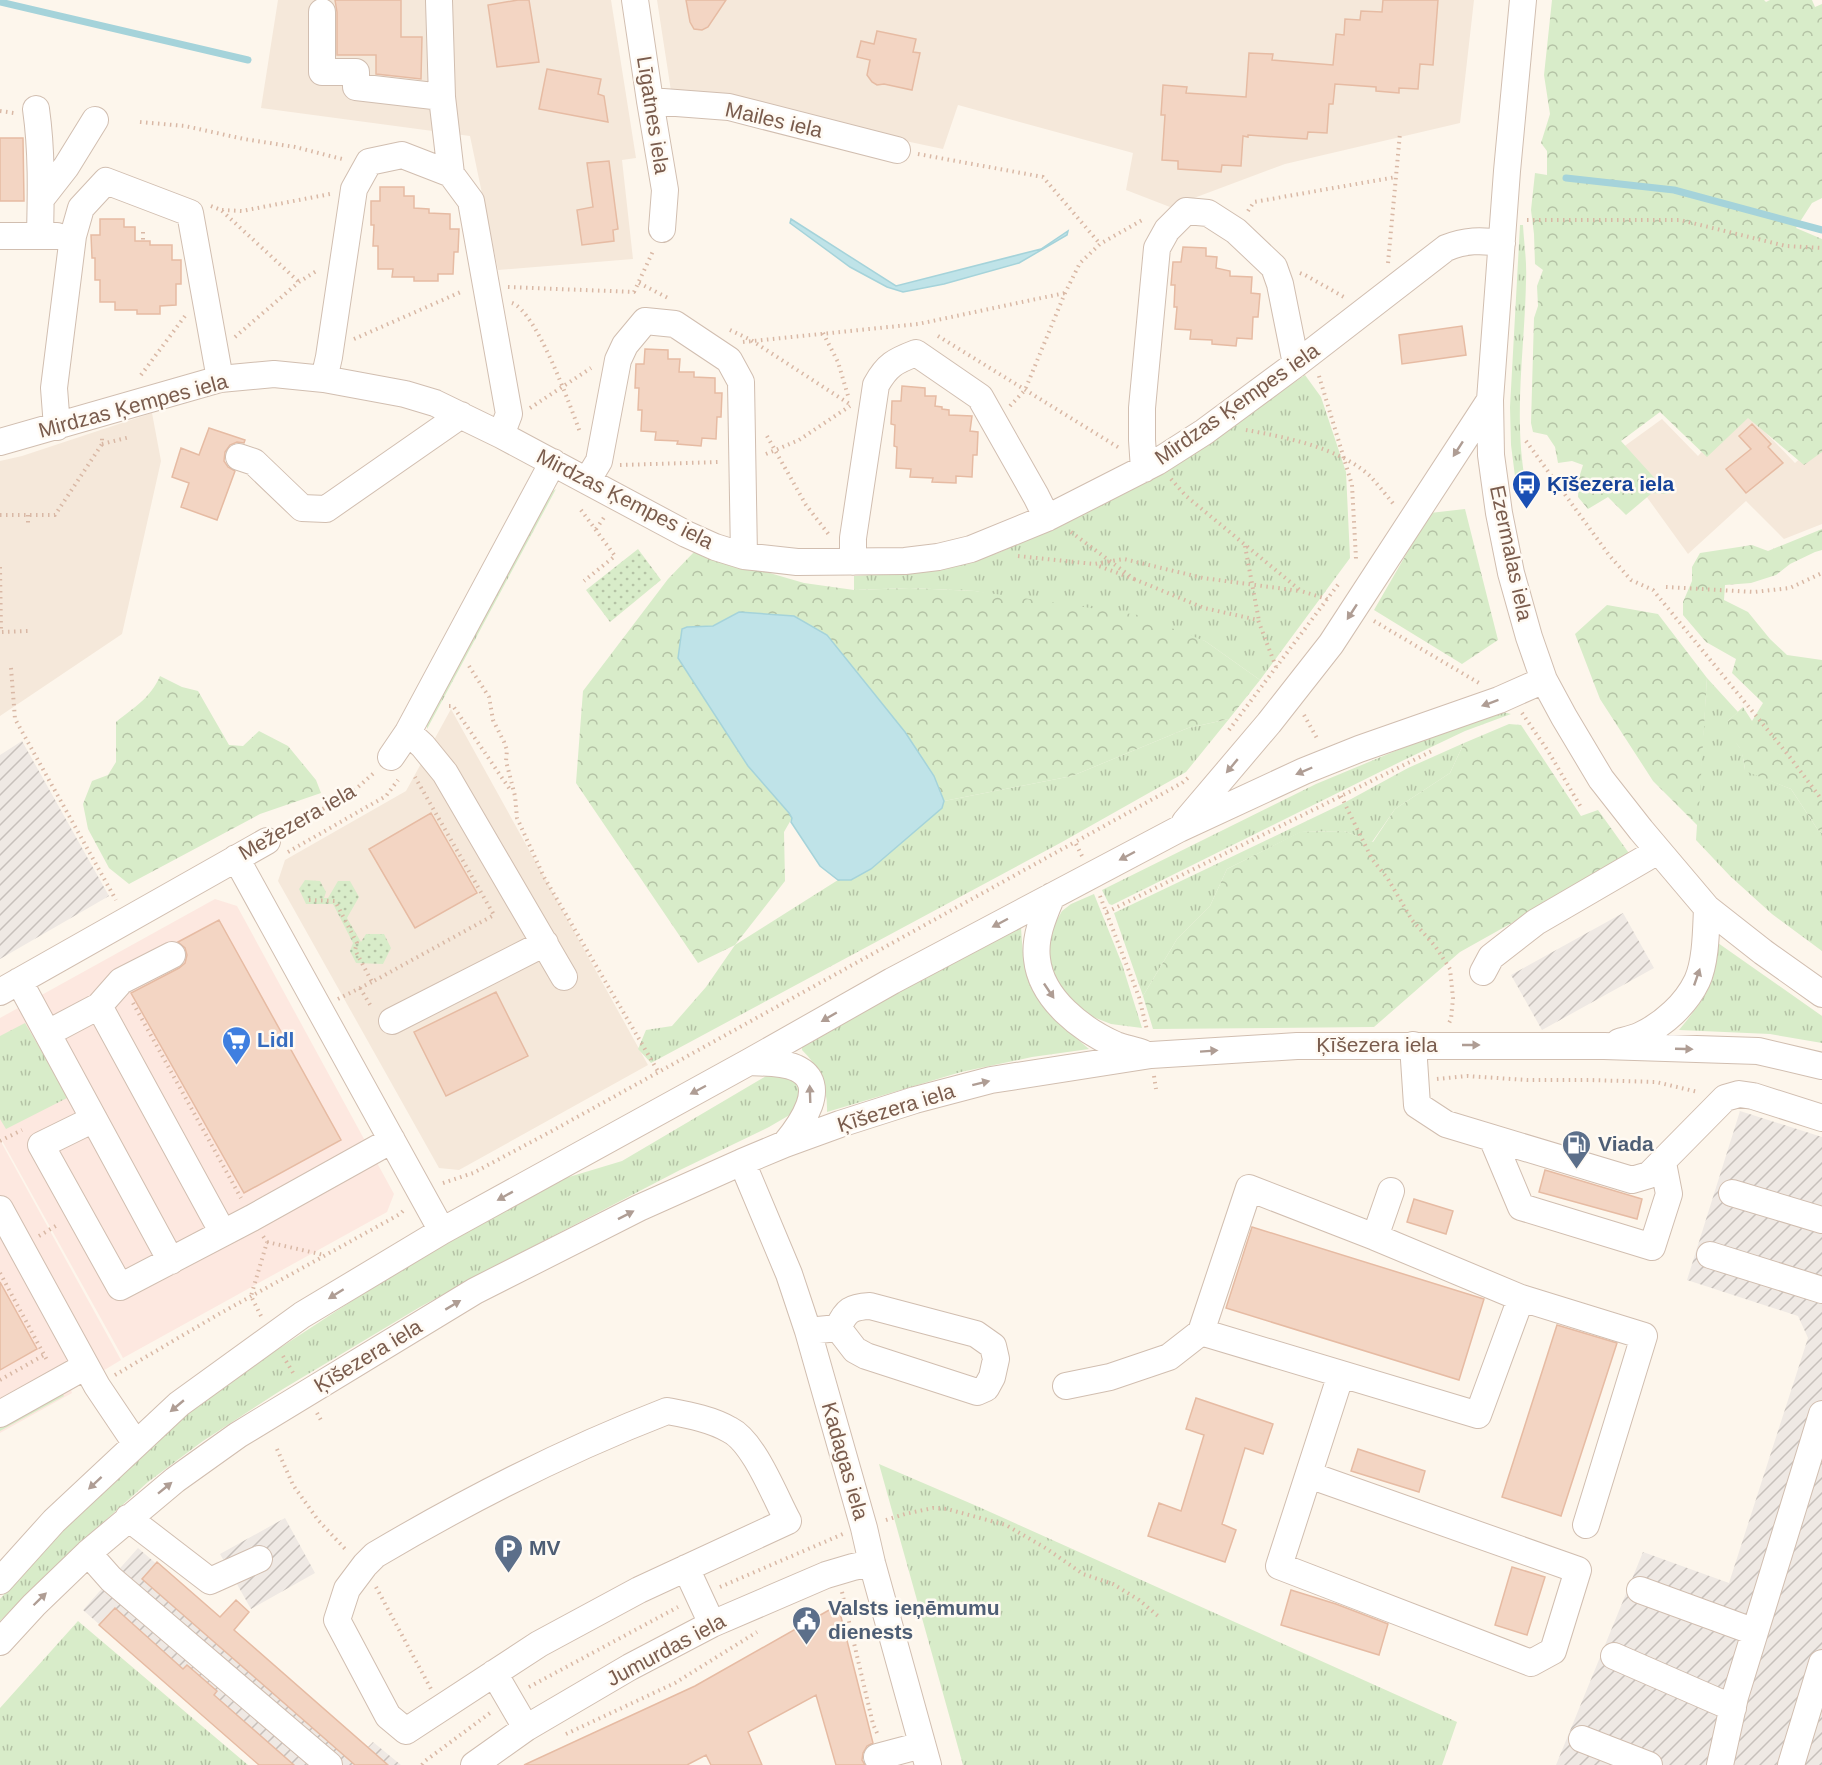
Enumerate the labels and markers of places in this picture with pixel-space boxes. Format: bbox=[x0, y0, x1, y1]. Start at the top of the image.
bus stop icon: Ķīšezera iela bbox=[1510, 468, 1542, 510]
place label: Ķīšezera iela bbox=[1547, 472, 1675, 495]
supermarket icon: Lidl bbox=[220, 1024, 252, 1066]
place label: Lidl bbox=[257, 1028, 294, 1051]
fuel station icon: Viada bbox=[1561, 1128, 1593, 1170]
place label: Viada bbox=[1598, 1132, 1654, 1155]
parking icon: MV bbox=[492, 1532, 524, 1574]
place label: MV bbox=[529, 1536, 561, 1559]
place label: Valsts ieņēmumu dienests bbox=[828, 1596, 1000, 1643]
public building icon: Valsts ieņēmumu dienests bbox=[791, 1604, 823, 1646]

